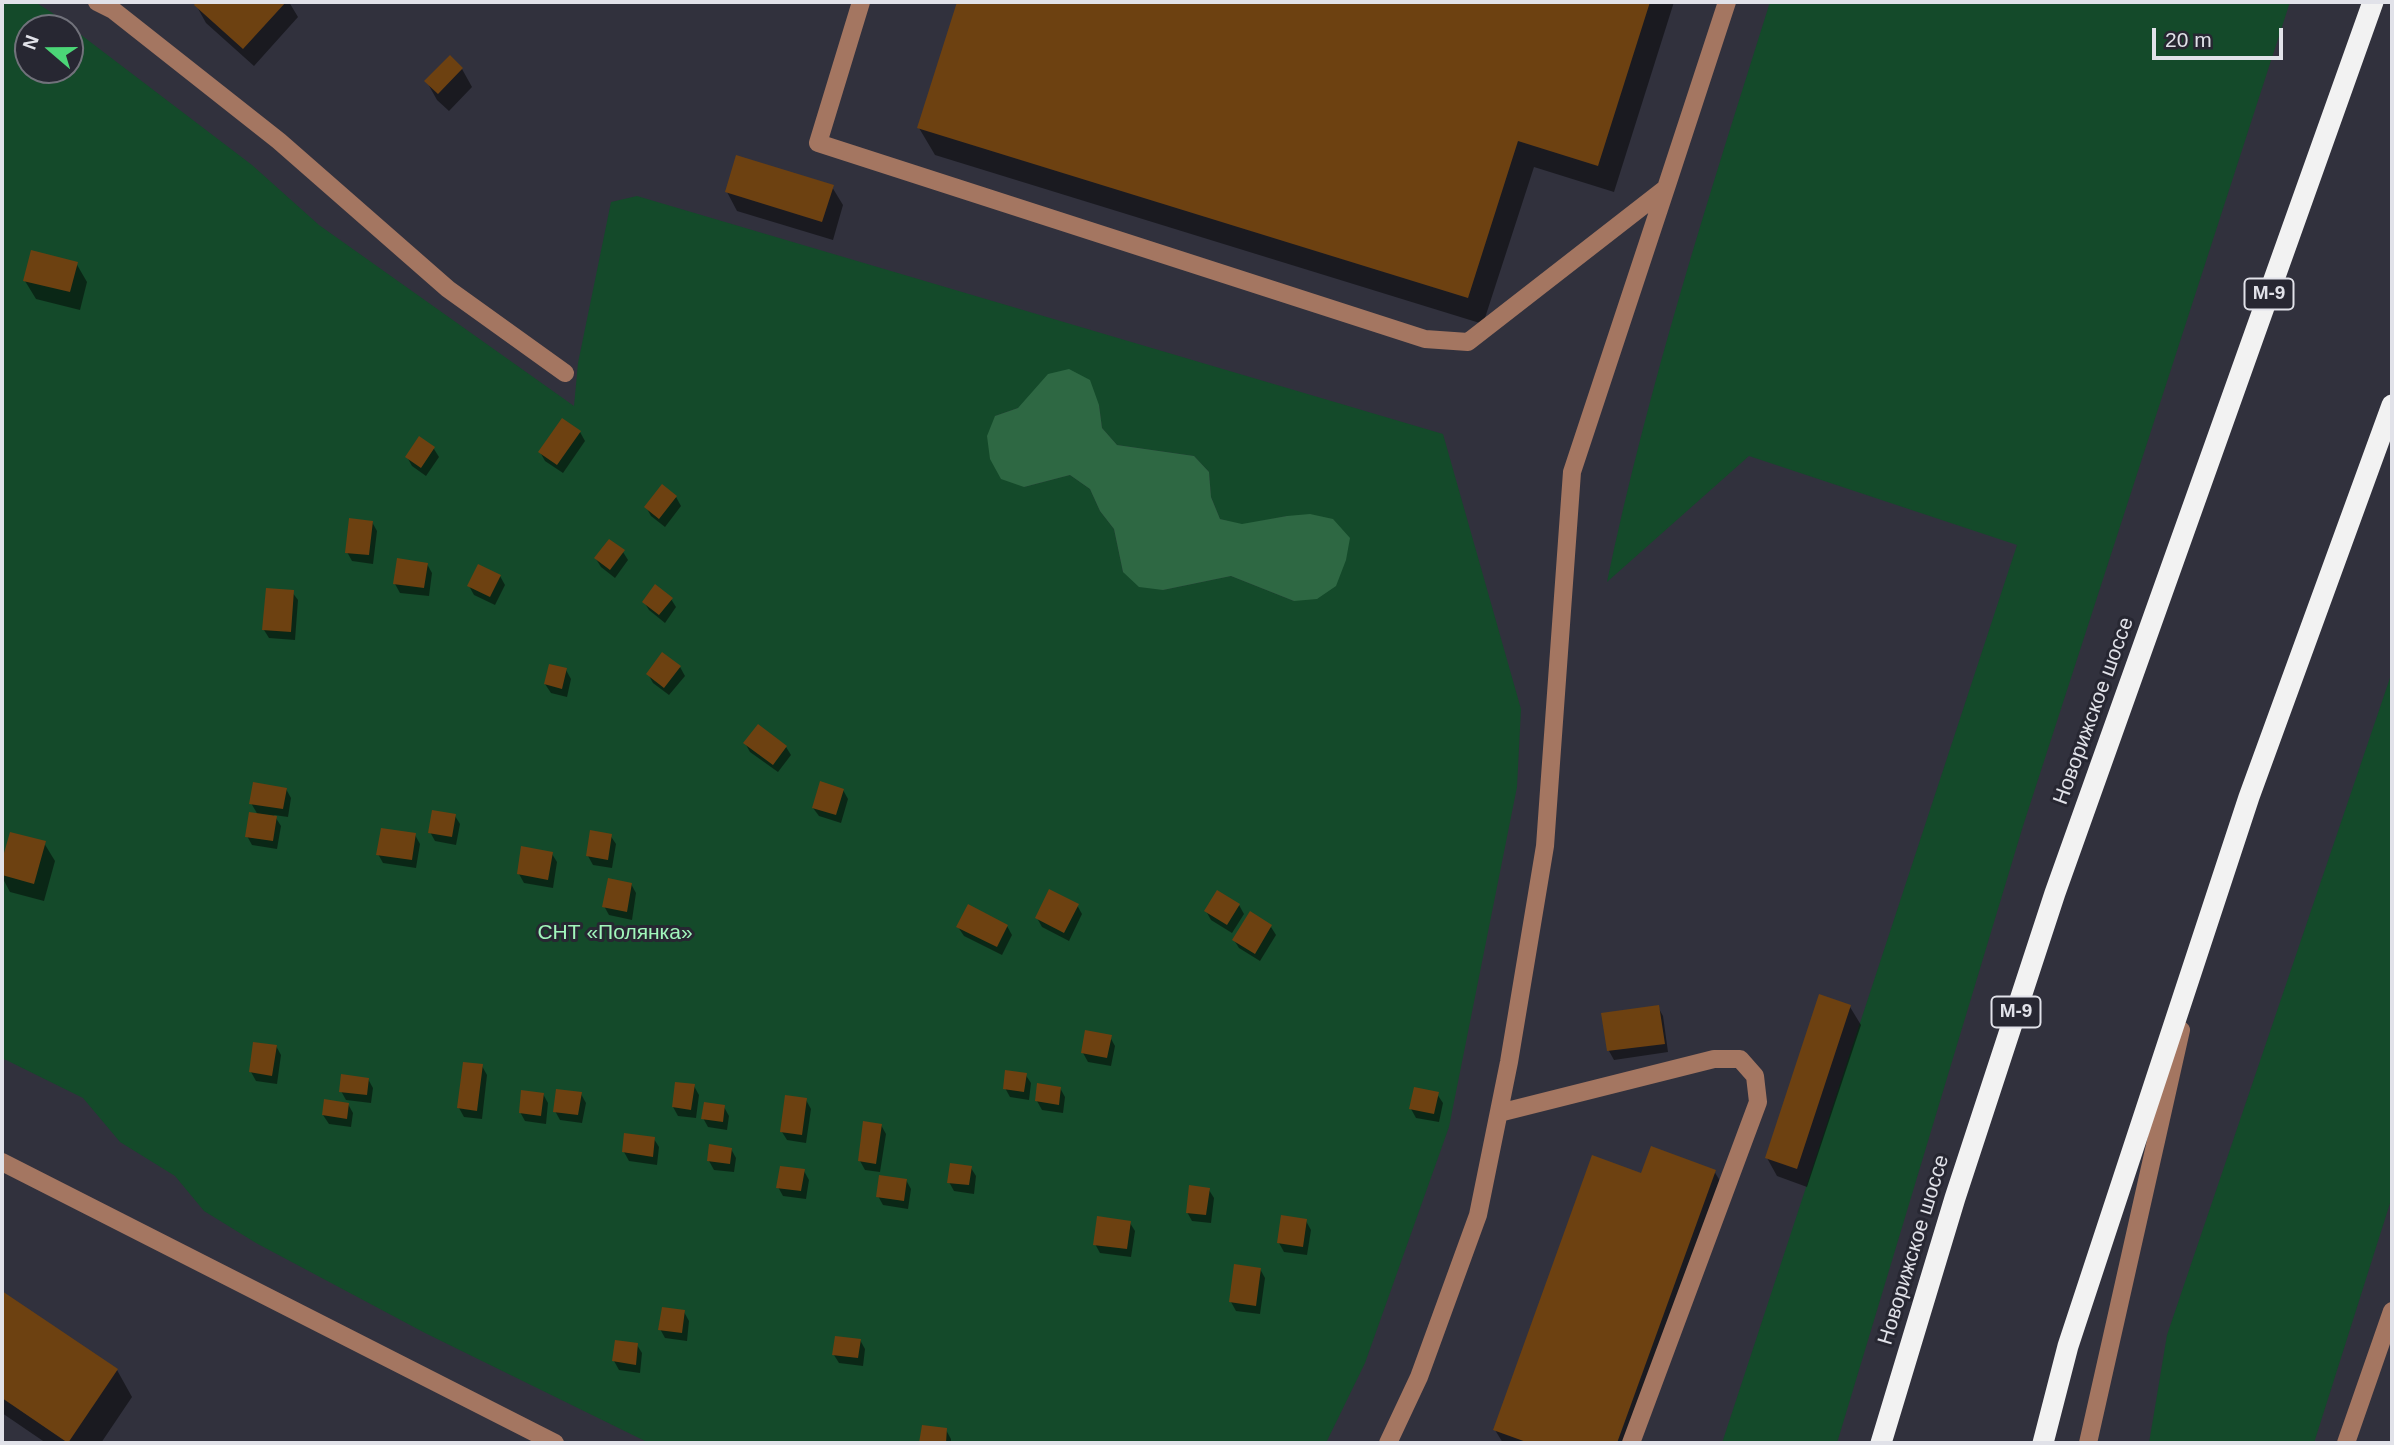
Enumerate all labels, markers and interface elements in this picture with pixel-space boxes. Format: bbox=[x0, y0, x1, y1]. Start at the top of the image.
north arrow bbox=[14, 14, 84, 84]
scale bar bbox=[2156, 14, 2287, 58]
text: 20 m bbox=[2165, 28, 2212, 51]
text: N bbox=[18, 32, 43, 52]
road number: М-9 bbox=[2244, 278, 2294, 310]
street label: Новорижское шоссе bbox=[2048, 614, 2140, 808]
park label: СНТ «Полянка» bbox=[537, 920, 693, 946]
road number: М-9 bbox=[1992, 996, 2040, 1028]
street label: Новорижское шоссе bbox=[1873, 1152, 1955, 1348]

